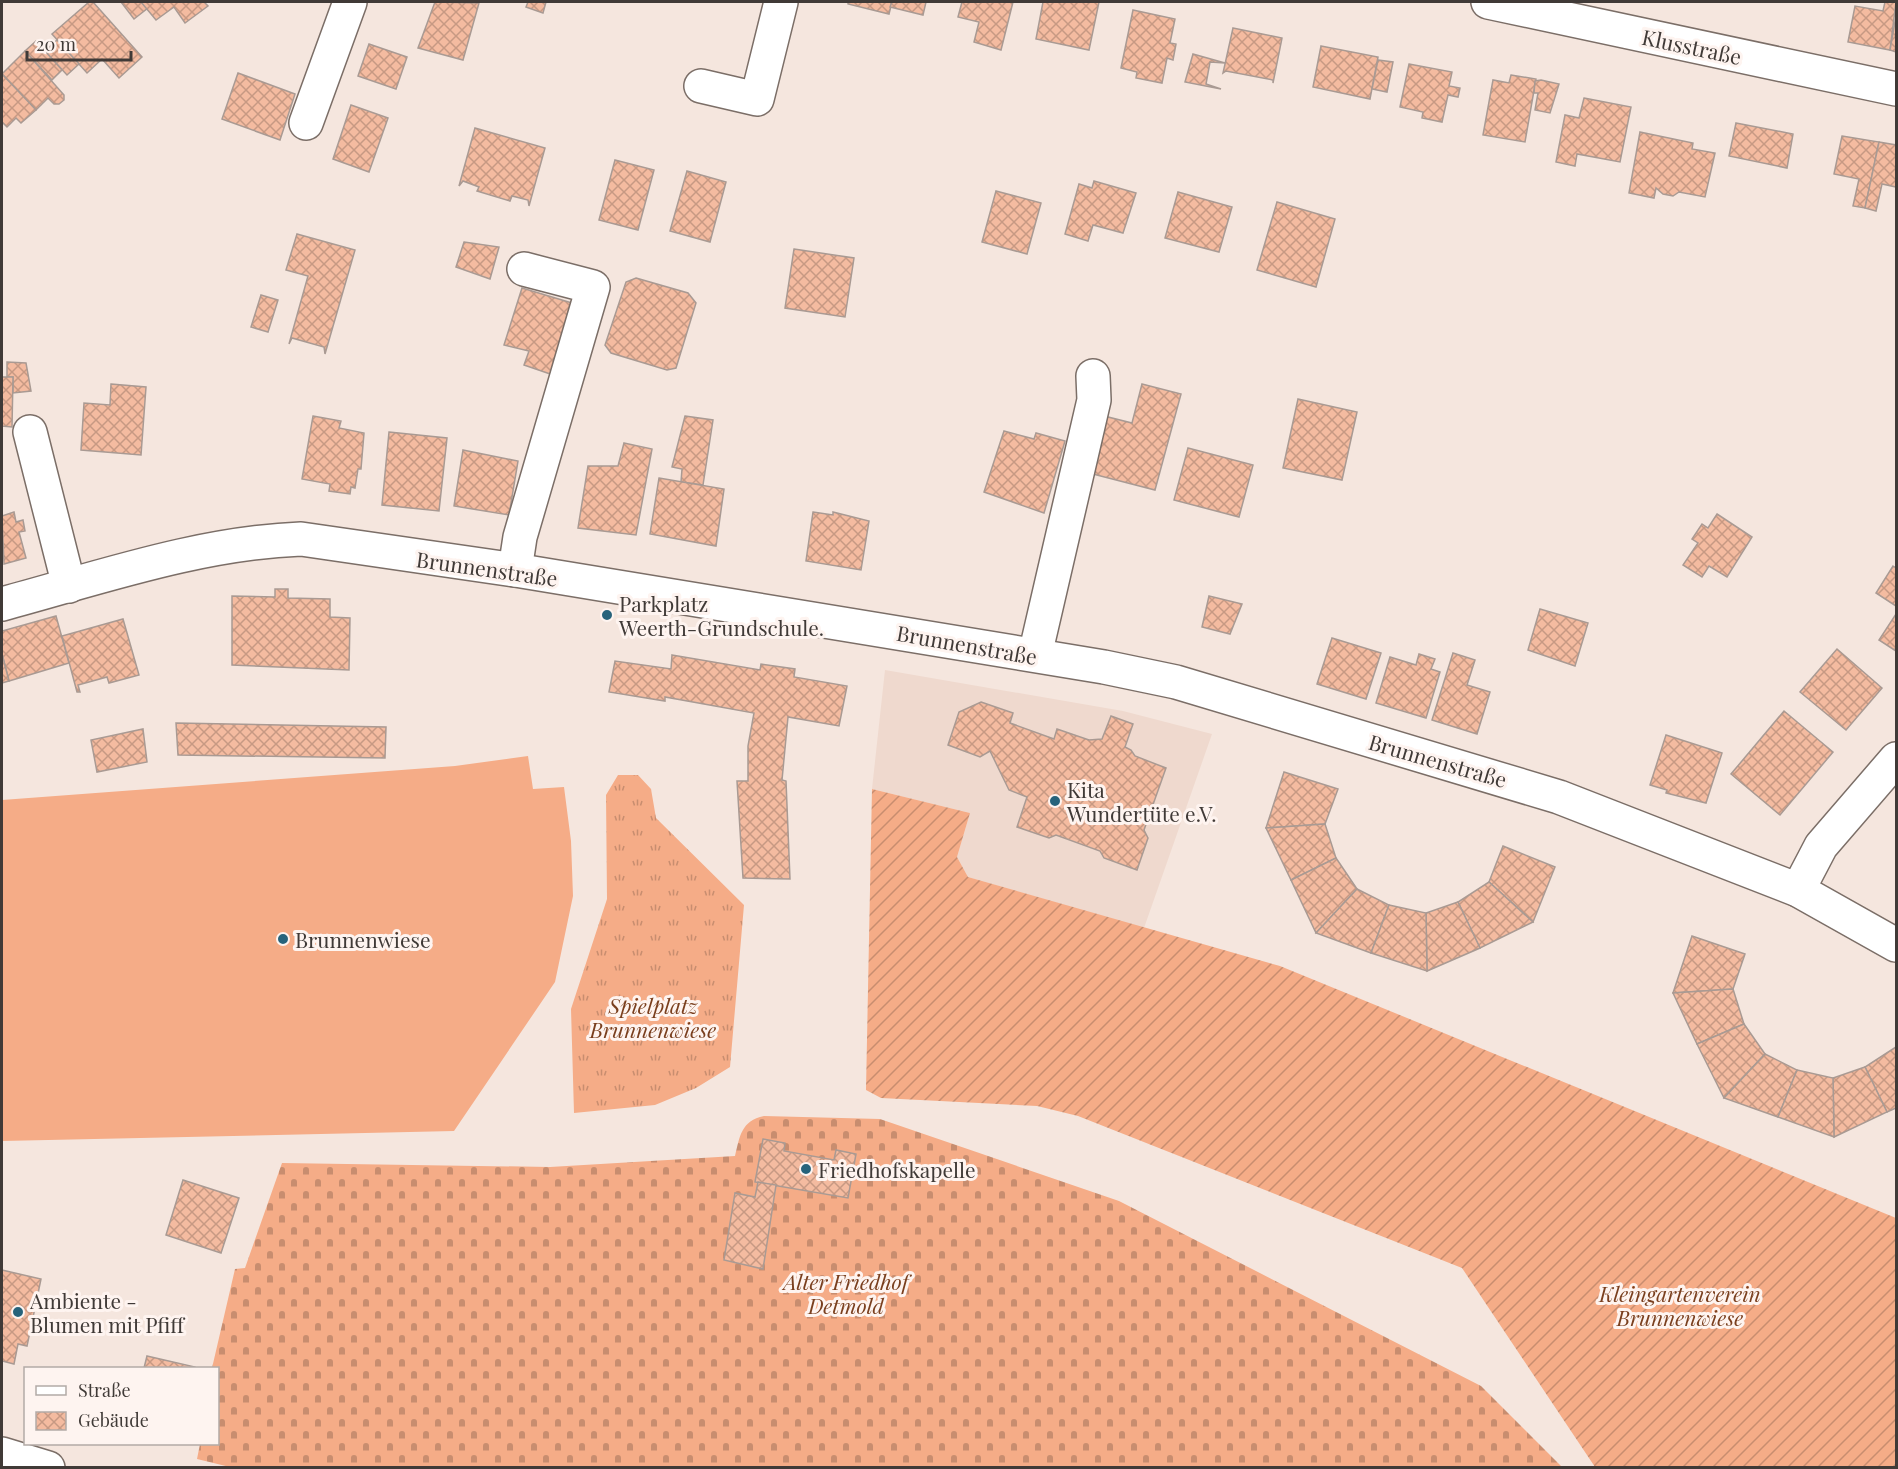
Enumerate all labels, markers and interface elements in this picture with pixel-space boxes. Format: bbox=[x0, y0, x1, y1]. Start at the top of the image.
street label: Klusstraße bbox=[1640, 22, 1744, 70]
scale bar bbox=[27, 24, 130, 62]
text: 20 m bbox=[36, 32, 76, 56]
street label: Brunnenstraße bbox=[415, 544, 559, 592]
place label: Parkplatz Weerth-Grundschule. bbox=[618, 589, 824, 641]
marker: Parkplatz Weerth-Grundschule. bbox=[600, 608, 614, 622]
street label: Brunnenstraße bbox=[895, 618, 1039, 670]
street label: Brunnenstraße bbox=[1366, 727, 1510, 793]
place label: Kita Wundertüte e.V. bbox=[1066, 775, 1216, 827]
marker: Kita Wundertüte e.V. bbox=[1048, 794, 1062, 808]
place label: Brunnenwiese bbox=[295, 925, 431, 953]
marker: Brunnenwiese bbox=[276, 932, 290, 946]
park label: Spielplatz Brunnenwiese bbox=[589, 991, 716, 1043]
place label: Friedhofskapelle bbox=[818, 1155, 976, 1183]
marker: Friedhofskapelle bbox=[799, 1162, 813, 1176]
park label: Alter Friedhof Detmold bbox=[781, 1267, 913, 1319]
park label: Kleingartenverein Brunnenwiese bbox=[1598, 1279, 1761, 1331]
place label: Ambiente - Blumen mit Pfiff bbox=[29, 1286, 186, 1338]
marker: Ambiente - Blumen mit Pfiff bbox=[11, 1305, 25, 1319]
legend bbox=[24, 1367, 219, 1445]
text: Straße bbox=[78, 1378, 131, 1402]
text: Gebäude bbox=[78, 1408, 149, 1432]

